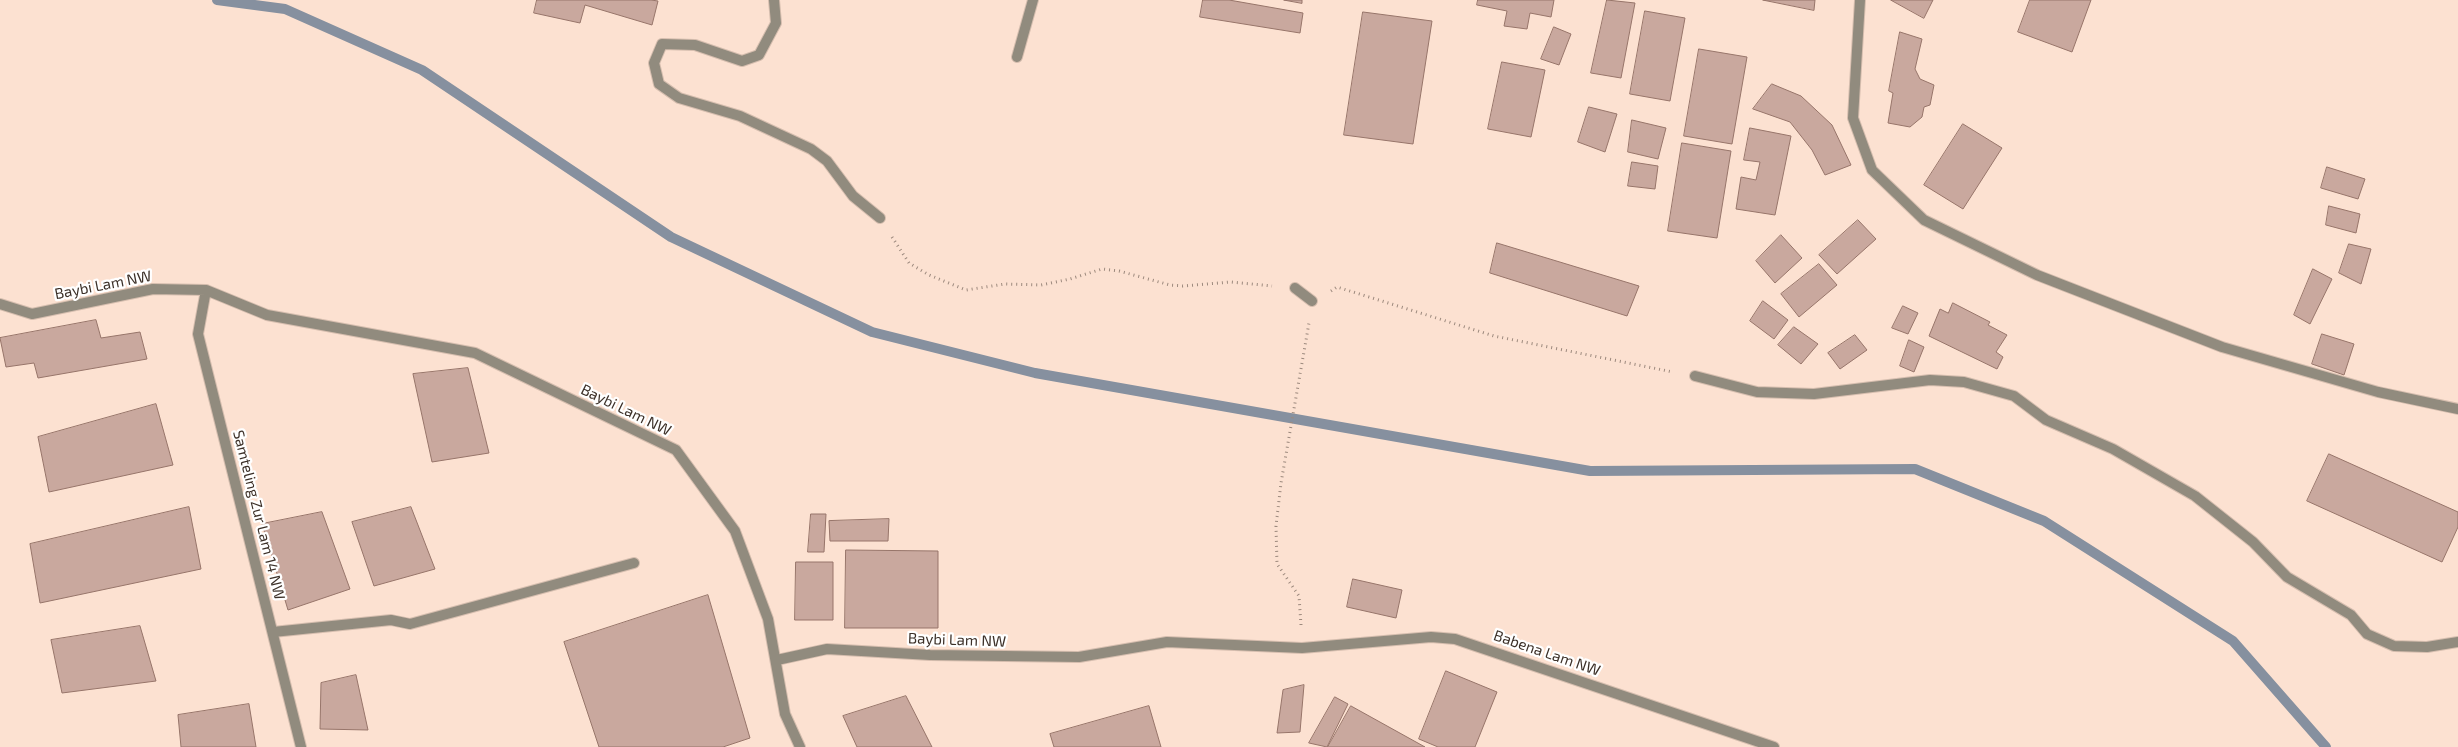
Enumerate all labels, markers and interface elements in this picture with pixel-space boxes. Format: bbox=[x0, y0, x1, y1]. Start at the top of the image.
street label: Baybi Lam NW bbox=[53, 267, 153, 303]
street label: Baybi Lam NW bbox=[578, 380, 674, 440]
street label: Samteling Zur Lam 14 NW bbox=[229, 428, 289, 602]
street label: Babena Lam NW bbox=[1491, 626, 1603, 680]
street label: Baybi Lam NW bbox=[908, 629, 1006, 651]

